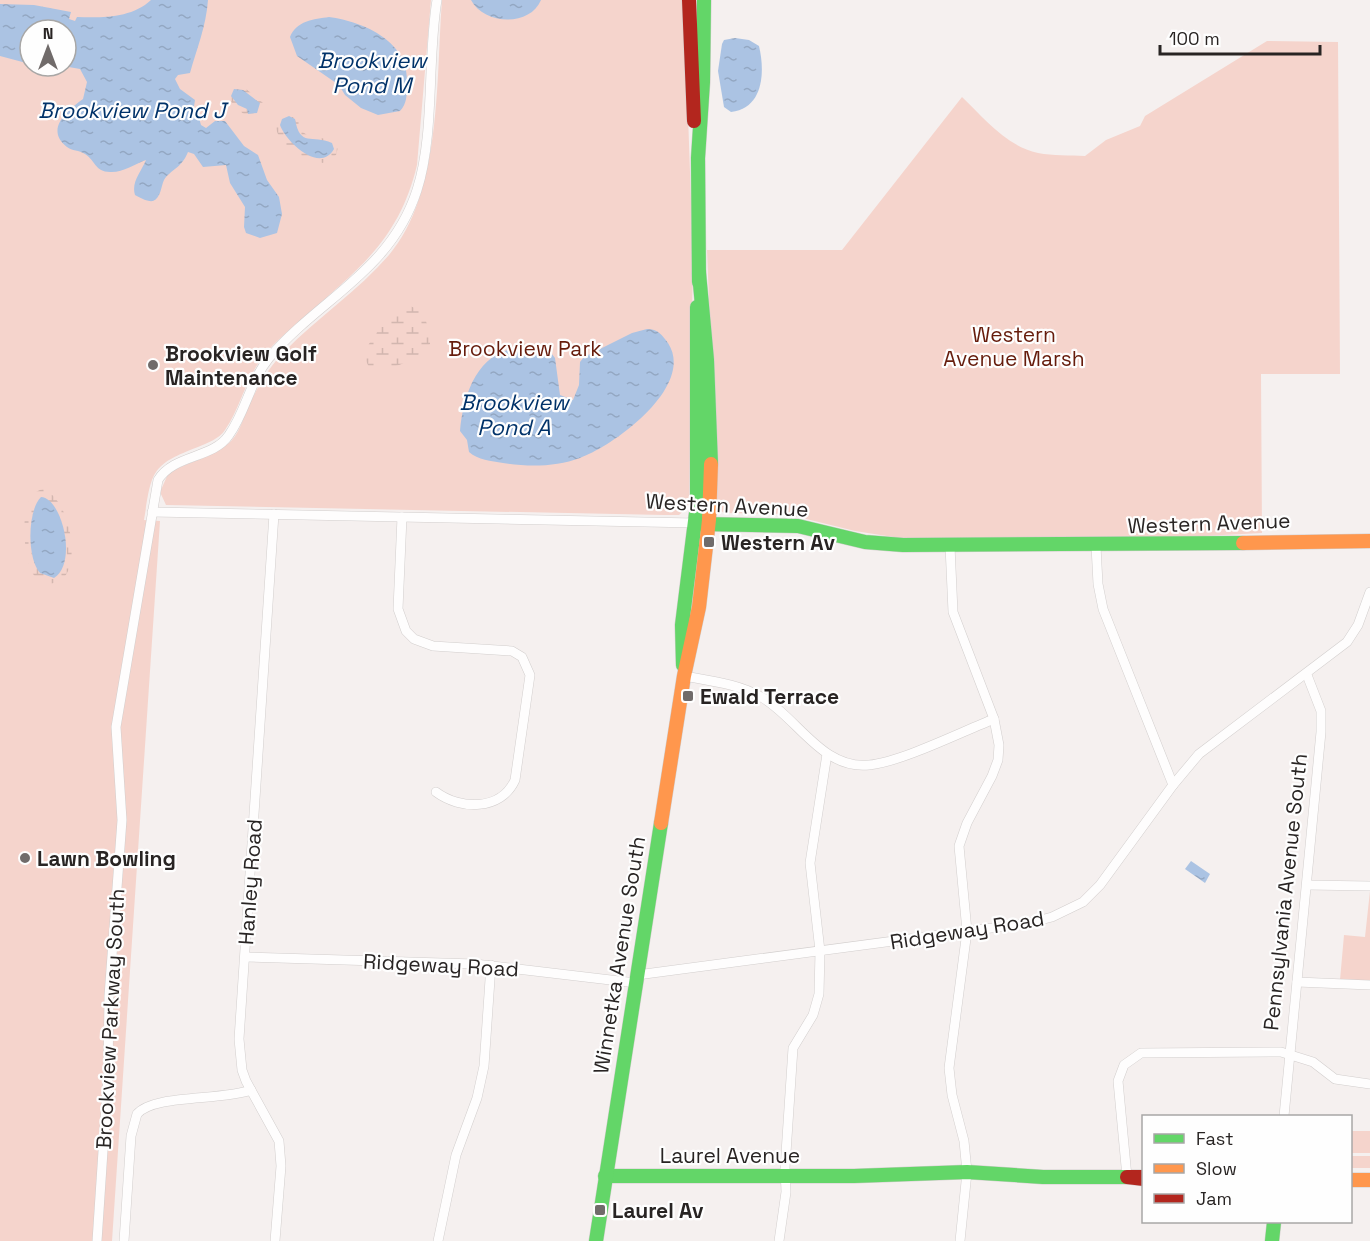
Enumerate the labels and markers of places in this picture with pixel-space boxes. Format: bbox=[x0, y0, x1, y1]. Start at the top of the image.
place label: Brookview Golf Maintenance bbox=[165, 340, 317, 391]
marker: Brookview Golf Maintenance bbox=[146, 358, 160, 372]
place label: Western Av bbox=[721, 529, 835, 556]
marker: Western Av bbox=[702, 535, 716, 549]
place label: Ewald Terrace bbox=[700, 683, 839, 710]
marker: Ewald Terrace bbox=[681, 689, 695, 703]
place label: Lawn Bowling bbox=[37, 845, 176, 872]
marker: Lawn Bowling bbox=[18, 851, 32, 865]
place label: Laurel Av bbox=[612, 1197, 704, 1224]
marker: Laurel Av bbox=[593, 1203, 607, 1217]

